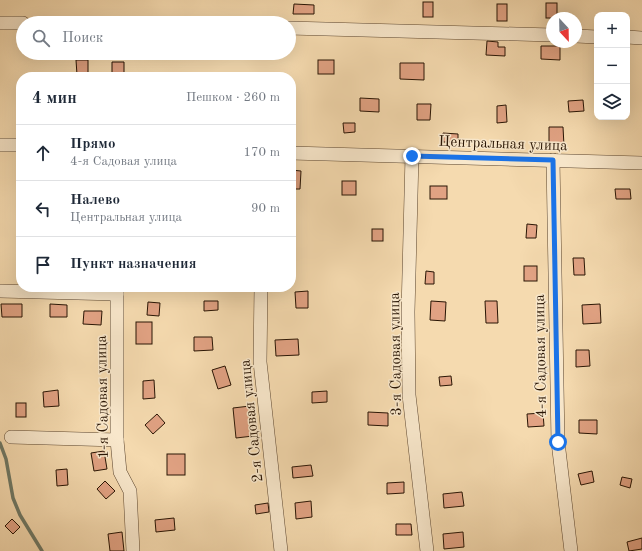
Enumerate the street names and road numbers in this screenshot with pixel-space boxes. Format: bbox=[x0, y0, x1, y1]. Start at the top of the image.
street label: Центральная улица bbox=[438, 135, 568, 154]
street label: 3-я Садовая улица bbox=[388, 292, 405, 416]
street label: 4-я Садовая улица bbox=[533, 294, 550, 418]
street label: 1-я Садовая улица bbox=[95, 335, 112, 459]
street label: 2-я Садовая улица bbox=[239, 358, 266, 483]

